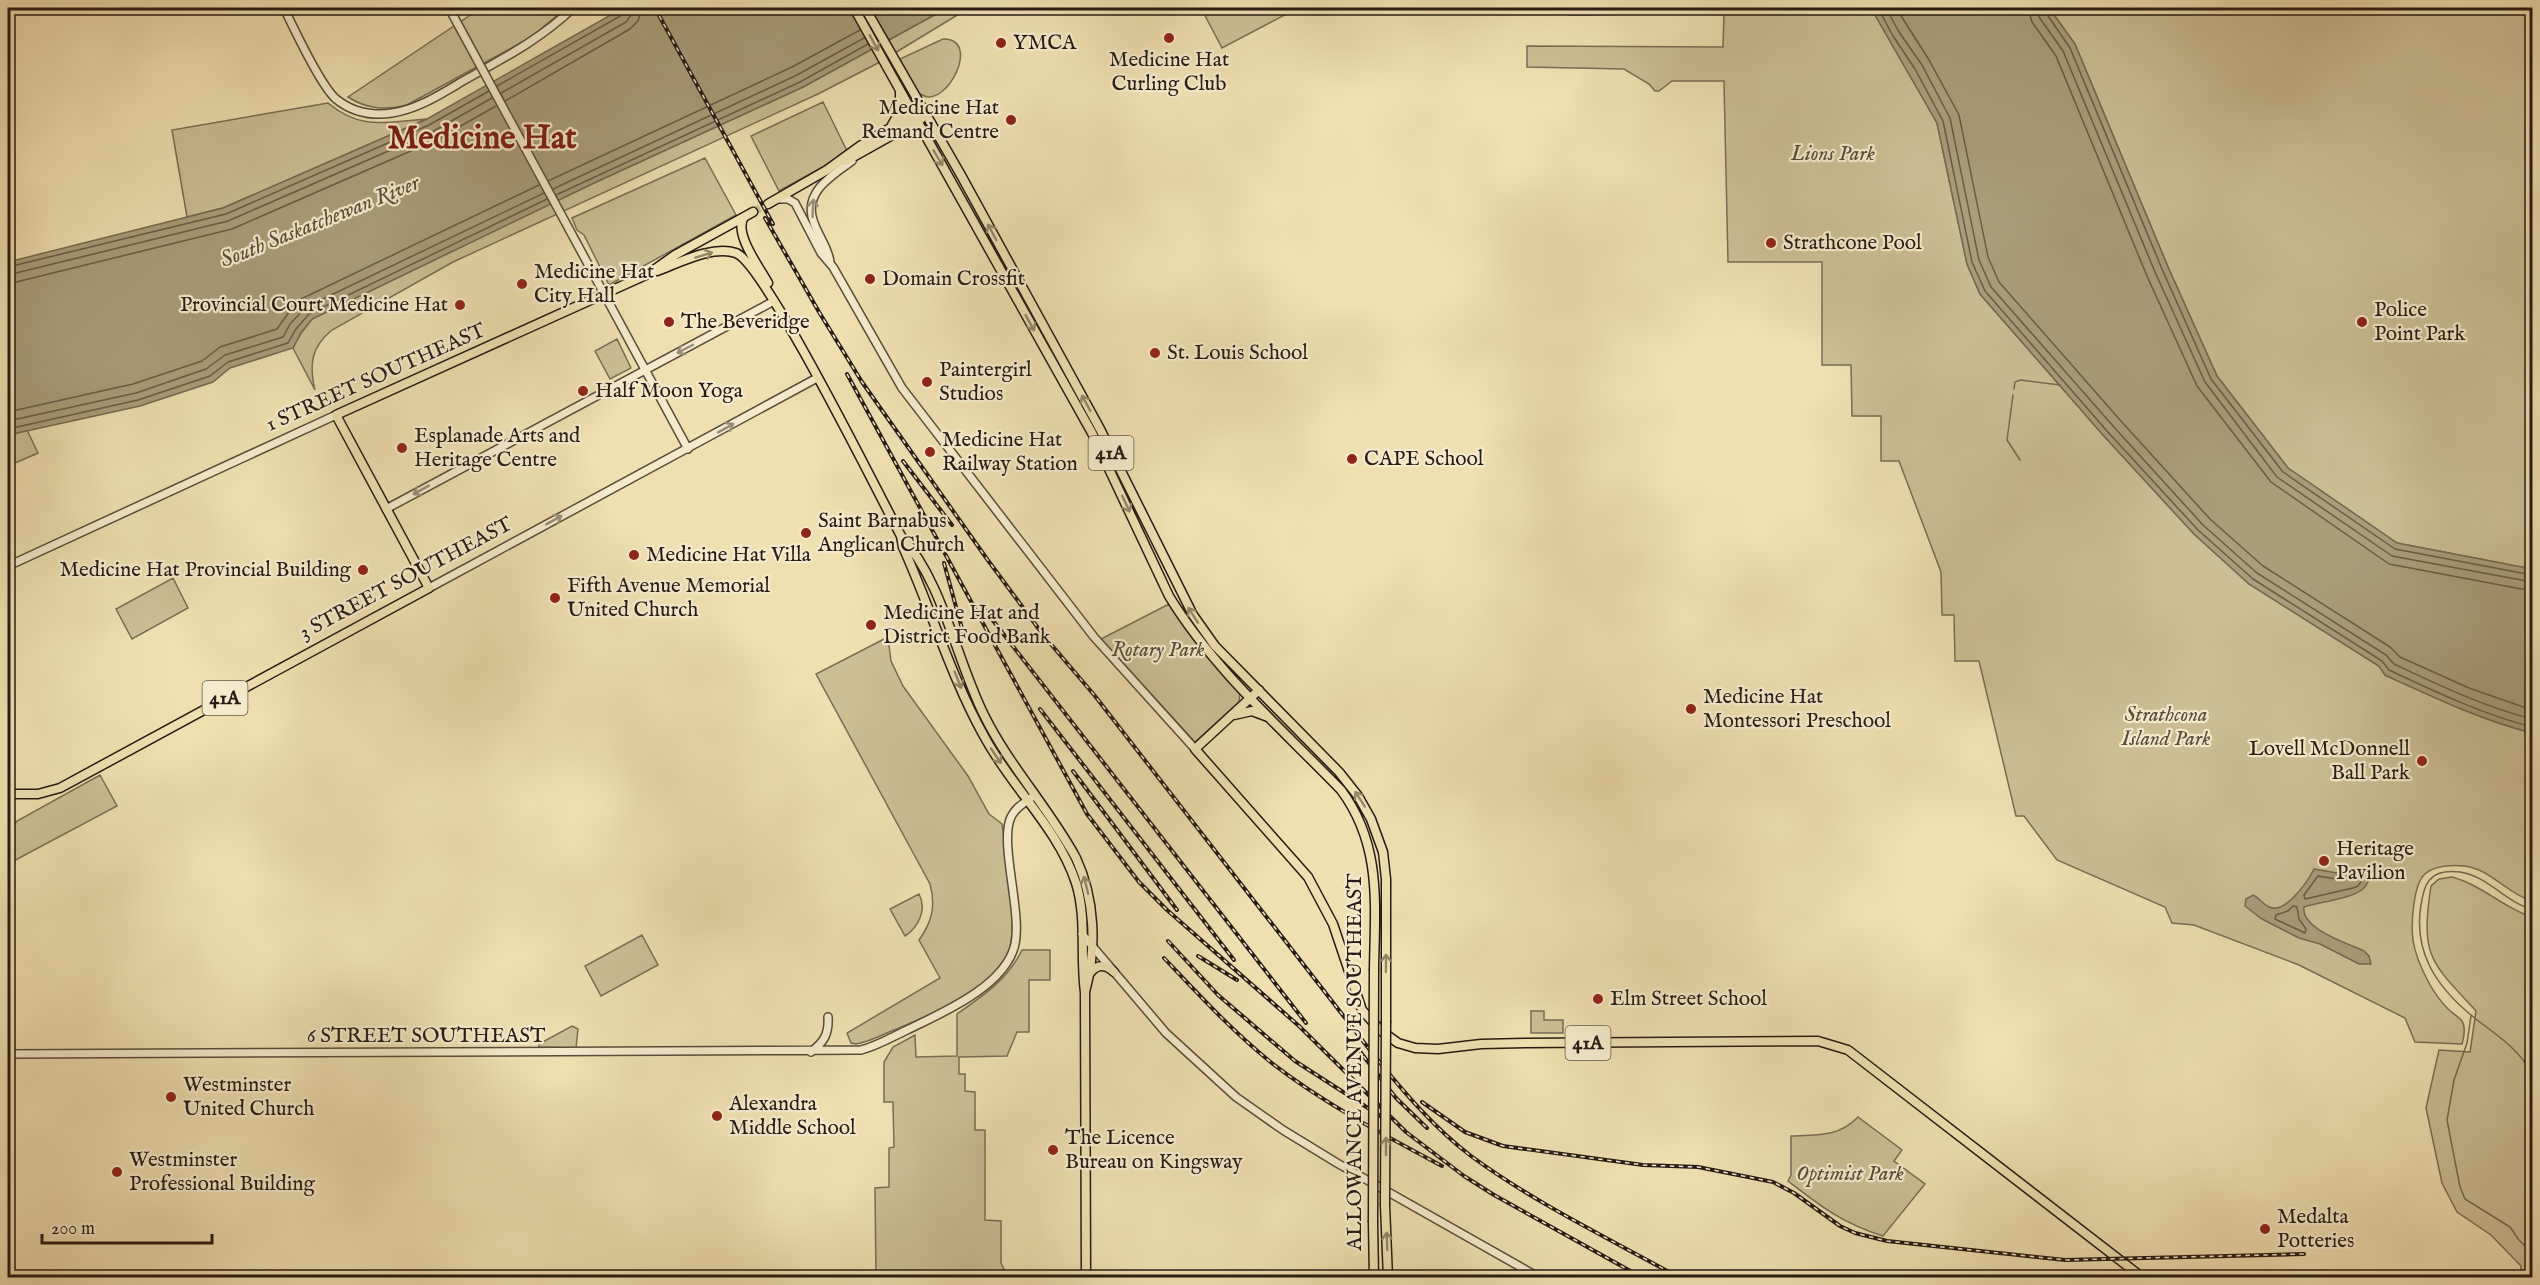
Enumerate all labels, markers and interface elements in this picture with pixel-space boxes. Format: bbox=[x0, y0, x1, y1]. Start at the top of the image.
place label: YMCA bbox=[1013, 30, 1077, 57]
marker: Medicine Hat Curling Club bbox=[1162, 31, 1176, 45]
one-way arrow bbox=[868, 34, 880, 51]
marker: YMCA bbox=[994, 36, 1008, 50]
place label: Medicine Hat Curling Club bbox=[1109, 47, 1229, 98]
place label: Medicine Hat Remand Centre bbox=[861, 95, 999, 146]
marker: Medicine Hat Remand Centre bbox=[1004, 113, 1018, 127]
district label: Medicine Hat bbox=[387, 118, 577, 160]
park label: Lions Park bbox=[1790, 141, 1875, 168]
one-way arrow bbox=[932, 149, 944, 166]
water label: South Saskatchewan River bbox=[216, 169, 425, 275]
one-way arrow bbox=[807, 199, 818, 218]
one-way arrow bbox=[986, 224, 998, 242]
place label: Strathcone Pool bbox=[1783, 230, 1922, 257]
marker: Strathcone Pool bbox=[1764, 236, 1778, 250]
one-way arrow bbox=[694, 249, 713, 260]
place label: Medicine Hat City Hall bbox=[534, 259, 654, 310]
place label: Domain Crossfit bbox=[882, 266, 1025, 293]
marker: Domain Crossfit bbox=[863, 272, 877, 286]
marker: Medicine Hat City Hall bbox=[515, 277, 529, 291]
place label: Provincial Court Medicine Hat bbox=[180, 292, 448, 319]
place label: Police Point Park bbox=[2374, 297, 2466, 348]
marker: Provincial Court Medicine Hat bbox=[453, 298, 467, 312]
place label: The Beveridge bbox=[681, 309, 810, 336]
one-way arrow bbox=[1025, 313, 1036, 331]
marker: The Beveridge bbox=[662, 315, 676, 329]
marker: Police Point Park bbox=[2355, 315, 2369, 329]
street label: 1 STREET SOUTHEAST bbox=[262, 317, 491, 439]
place label: St. Louis School bbox=[1167, 340, 1308, 367]
one-way arrow bbox=[677, 344, 695, 355]
marker: St. Louis School bbox=[1148, 346, 1162, 360]
place label: Paintergirl Studios bbox=[939, 357, 1032, 408]
marker: Paintergirl Studios bbox=[920, 375, 934, 389]
place label: Half Moon Yoga bbox=[595, 378, 744, 405]
marker: Half Moon Yoga bbox=[576, 384, 590, 398]
one-way arrow bbox=[1080, 395, 1091, 413]
one-way arrow bbox=[717, 422, 734, 434]
place label: Esplanade Arts and Heritage Centre bbox=[414, 423, 581, 474]
place label: Medicine Hat Railway Station bbox=[942, 427, 1078, 478]
road number: 41A bbox=[1088, 436, 1134, 470]
marker: Esplanade Arts and Heritage Centre bbox=[395, 441, 409, 455]
marker: Medicine Hat Railway Station bbox=[923, 445, 937, 459]
place label: CAPE School bbox=[1364, 446, 1484, 473]
marker: CAPE School bbox=[1345, 452, 1359, 466]
one-way arrow bbox=[413, 484, 430, 496]
one-way arrow bbox=[1121, 495, 1133, 513]
place label: Saint Barnabus Anglican Church bbox=[817, 508, 965, 559]
street label: 3 STREET SOUTHEAST bbox=[295, 511, 518, 647]
one-way arrow bbox=[545, 514, 562, 526]
marker: Saint Barnabus Anglican Church bbox=[799, 526, 813, 540]
place label: Medicine Hat Villa bbox=[646, 542, 812, 569]
marker: Medicine Hat Villa bbox=[627, 548, 641, 562]
place label: Medicine Hat Provincial Building bbox=[60, 557, 352, 584]
marker: Medicine Hat Provincial Building bbox=[356, 563, 370, 577]
place label: Fifth Avenue Memorial United Church bbox=[567, 573, 770, 624]
marker: Fifth Avenue Memorial United Church bbox=[548, 591, 562, 605]
place label: Medicine Hat and District Food Bank bbox=[883, 600, 1052, 651]
one-way arrow bbox=[1187, 606, 1200, 623]
marker: Medicine Hat and District Food Bank bbox=[864, 618, 878, 632]
park label: Rotary Park bbox=[1112, 637, 1205, 664]
one-way arrow bbox=[953, 671, 964, 689]
road number: 41A bbox=[202, 681, 248, 715]
place label: Medicine Hat Montessori Preschool bbox=[1703, 684, 1891, 735]
marker: Medicine Hat Montessori Preschool bbox=[1684, 702, 1698, 716]
park label: Strathcona Island Park bbox=[2121, 702, 2211, 753]
place label: Lovell McDonnell Ball Park bbox=[2249, 736, 2411, 787]
one-way arrow bbox=[990, 748, 1002, 764]
marker: Lovell McDonnell Ball Park bbox=[2415, 754, 2429, 768]
one-way arrow bbox=[1353, 791, 1365, 808]
place label: Heritage Pavilion bbox=[2336, 836, 2414, 887]
marker: Heritage Pavilion bbox=[2317, 854, 2331, 868]
street label: ALLOWANCE AVENUE SOUTHEAST bbox=[1342, 873, 1369, 1252]
one-way arrow bbox=[1080, 876, 1091, 895]
one-way arrow bbox=[1380, 953, 1392, 973]
place label: Elm Street School bbox=[1610, 986, 1767, 1013]
marker: Elm Street School bbox=[1591, 992, 1605, 1006]
street label: 6 STREET SOUTHEAST bbox=[307, 1023, 546, 1050]
road number: 41A bbox=[1566, 1026, 1610, 1060]
place label: Westminster United Church bbox=[183, 1072, 314, 1123]
marker: Westminster United Church bbox=[164, 1090, 178, 1104]
place label: Alexandra Middle School bbox=[728, 1091, 856, 1142]
marker: Alexandra Middle School bbox=[710, 1109, 724, 1123]
place label: The Licence Bureau on Kingsway bbox=[1065, 1125, 1243, 1176]
one-way arrow bbox=[1380, 1137, 1392, 1157]
marker: The Licence Bureau on Kingsway bbox=[1046, 1143, 1060, 1157]
place label: Westminster Professional Building bbox=[129, 1147, 315, 1198]
park label: Optimist Park bbox=[1796, 1161, 1904, 1188]
marker: Westminster Professional Building bbox=[110, 1165, 124, 1179]
place label: Medalta Potteries bbox=[2277, 1204, 2354, 1255]
scale bar bbox=[42, 1207, 212, 1245]
text: 200 m bbox=[51, 1218, 95, 1241]
marker: Medalta Potteries bbox=[2258, 1222, 2272, 1236]
one-way arrow bbox=[1381, 1232, 1392, 1252]

